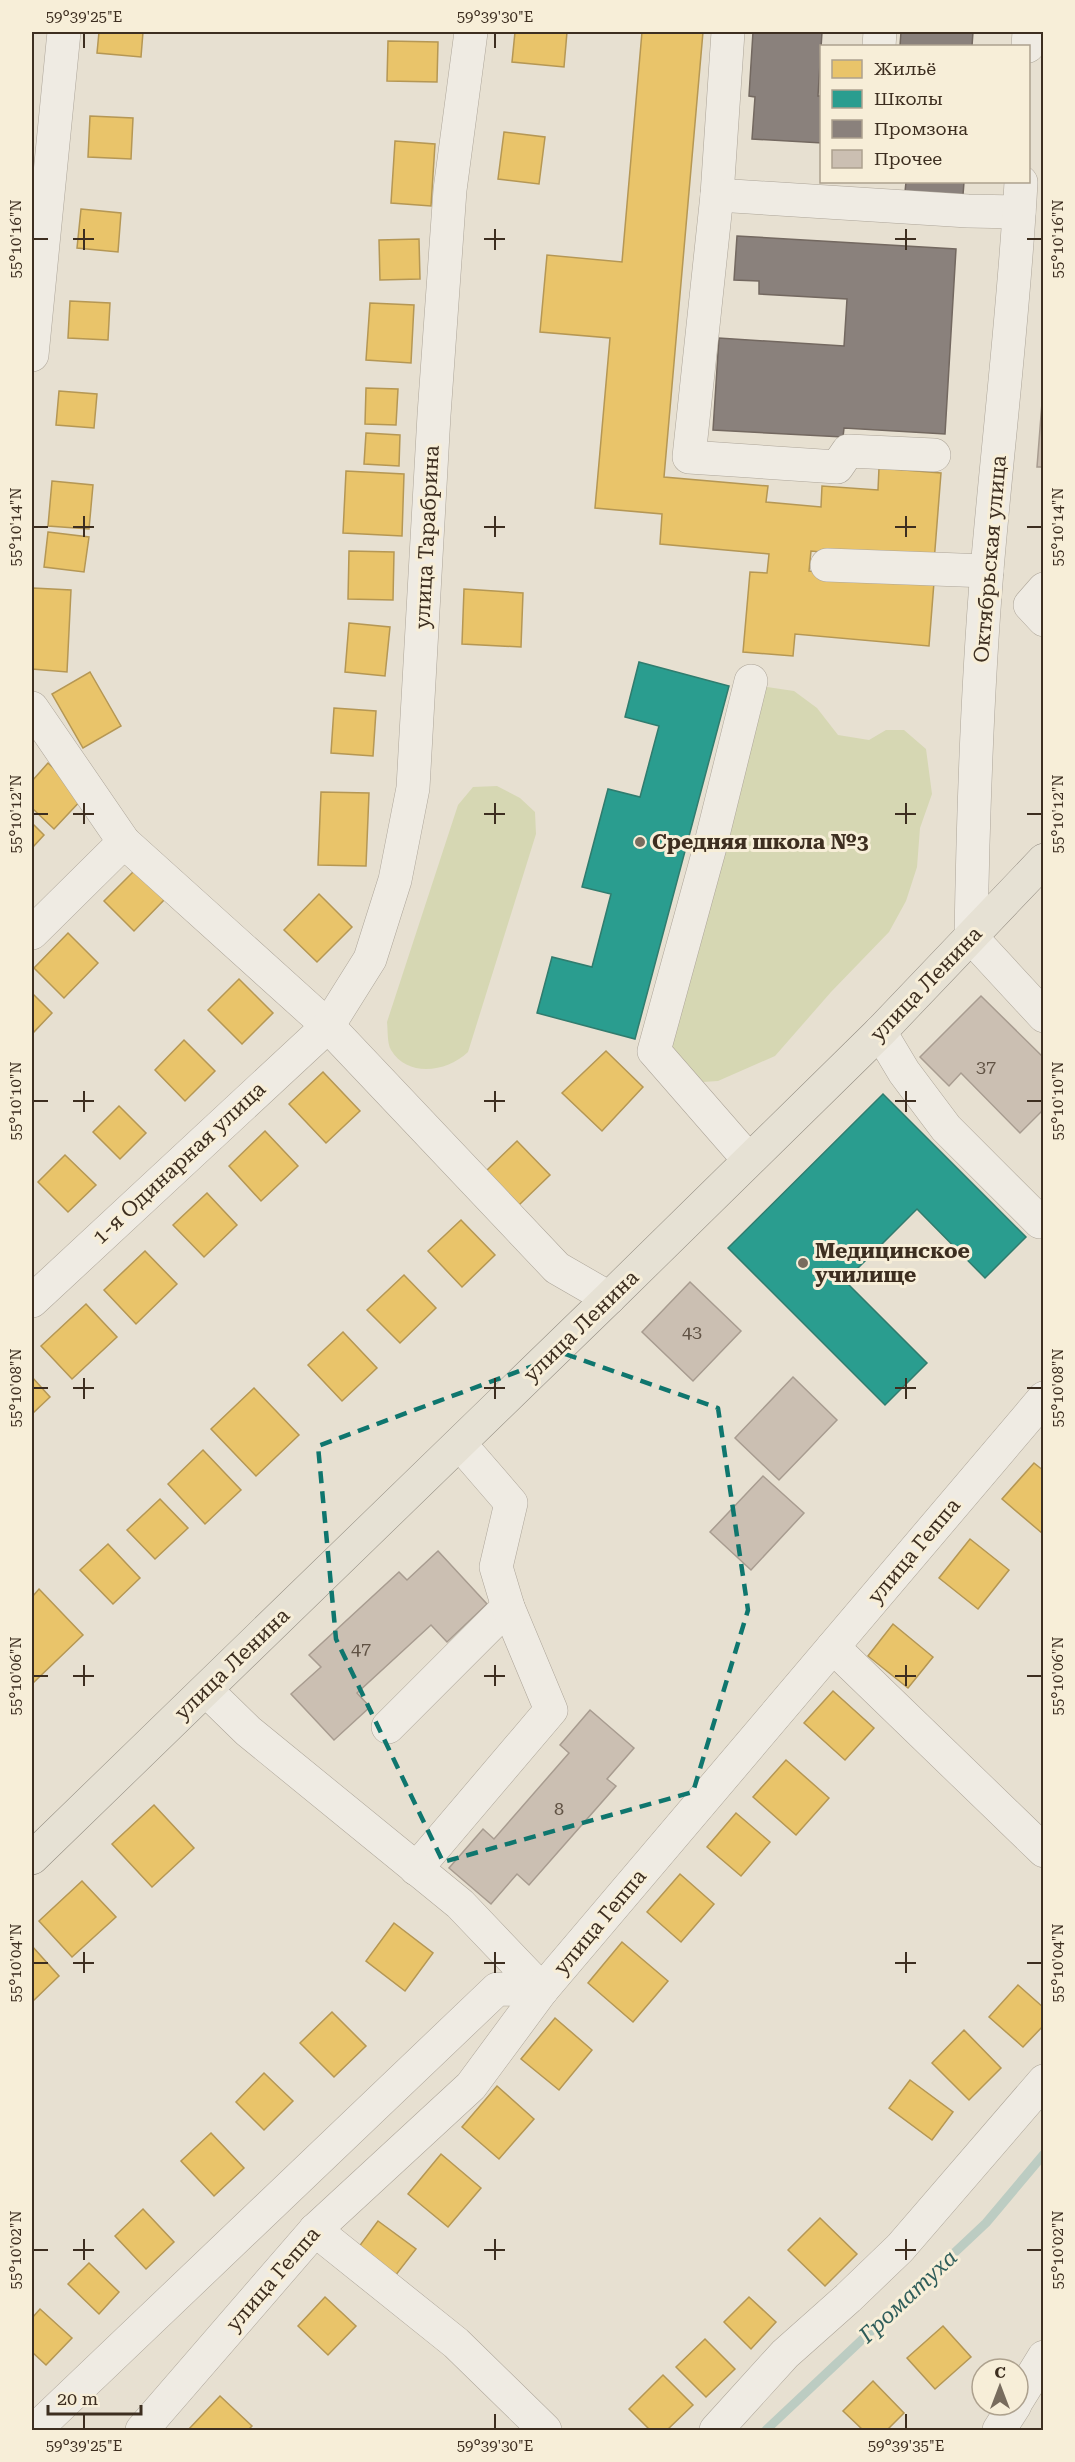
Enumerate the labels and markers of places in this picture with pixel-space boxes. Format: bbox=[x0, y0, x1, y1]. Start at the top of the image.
place label: Средняя школа №3 bbox=[652, 830, 869, 854]
marker: Средняя школа №3 bbox=[633, 835, 647, 849]
place label: Медицинское училище bbox=[815, 1239, 970, 1287]
marker: Медицинское училище bbox=[796, 1256, 810, 1270]

